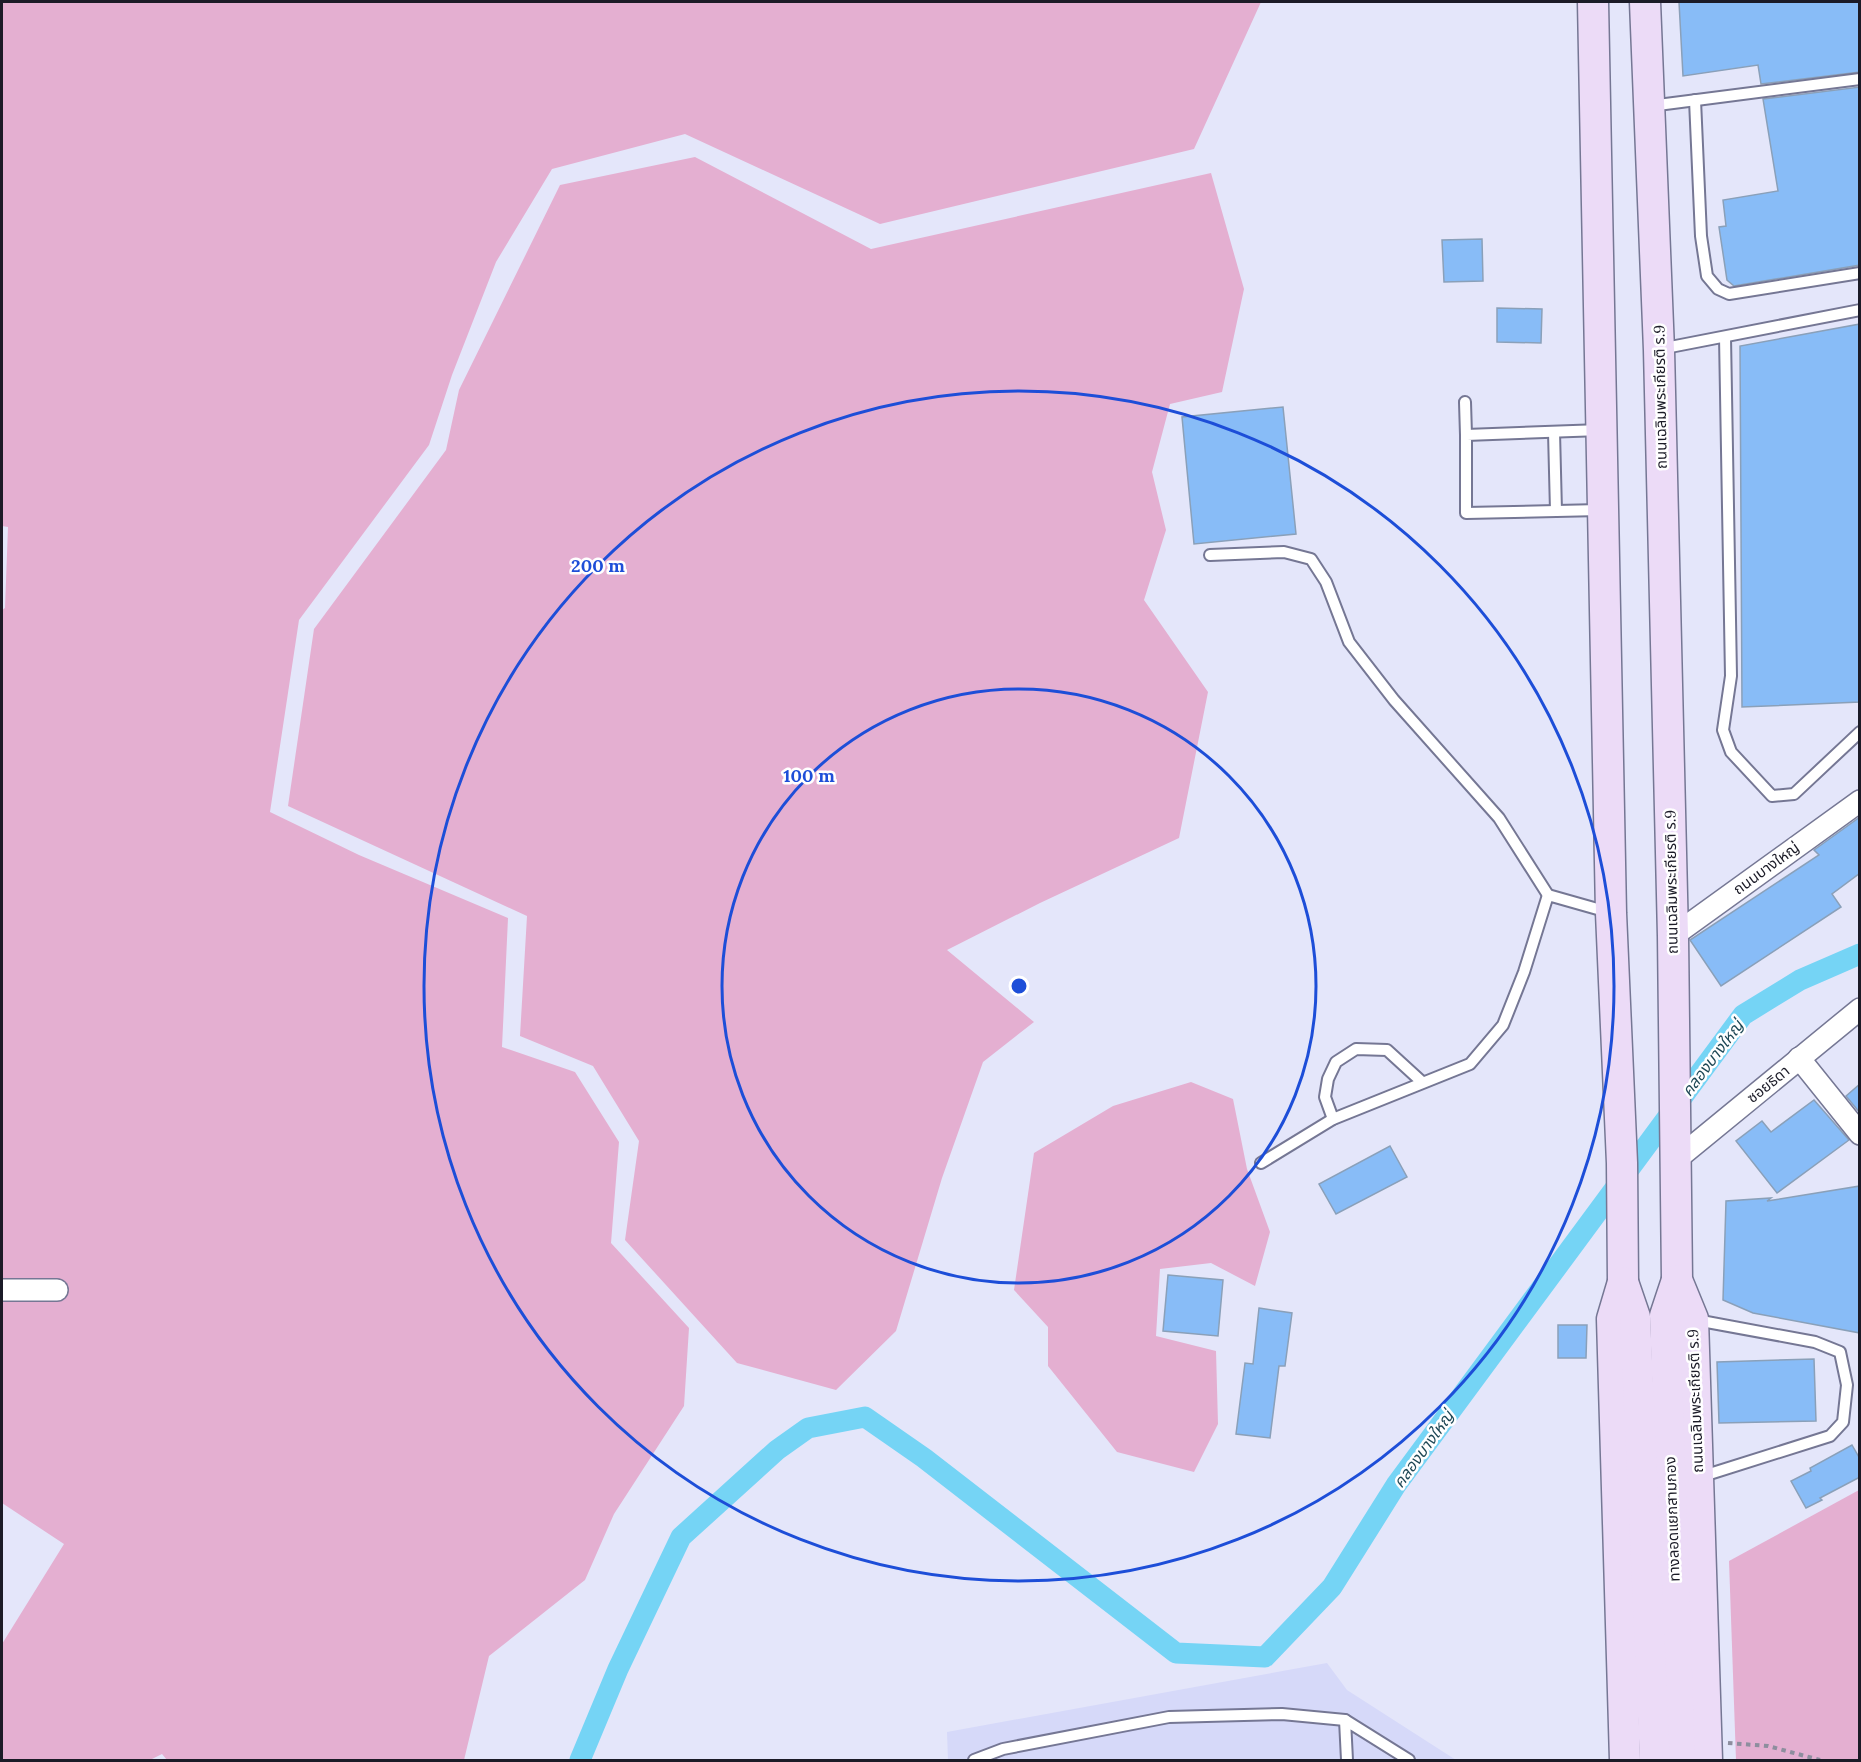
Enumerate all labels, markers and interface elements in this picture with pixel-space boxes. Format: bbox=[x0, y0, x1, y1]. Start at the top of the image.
street label: ถนนเฉลิมพระเกียรติ ร.9 bbox=[1649, 325, 1671, 469]
text: 200 m bbox=[571, 554, 625, 577]
text: 100 m bbox=[783, 764, 835, 787]
street label: ถนนเฉลิมพระเกียรติ ร.9 bbox=[1660, 810, 1682, 954]
street label: ถนนบางใหญ่ bbox=[1729, 838, 1803, 898]
centre of rings bbox=[1009, 976, 1029, 996]
water label: คลองบางใหญ่ bbox=[1677, 1014, 1748, 1100]
street label: ซอยธิดา bbox=[1743, 1061, 1793, 1107]
street label: ถนนเฉลิมพระเกียรติ ร.9 bbox=[1683, 1329, 1707, 1473]
water label: คลองบางใหญ่ bbox=[1388, 1405, 1459, 1491]
street label: ทางลอดแยกสามกอง bbox=[1660, 1456, 1684, 1582]

